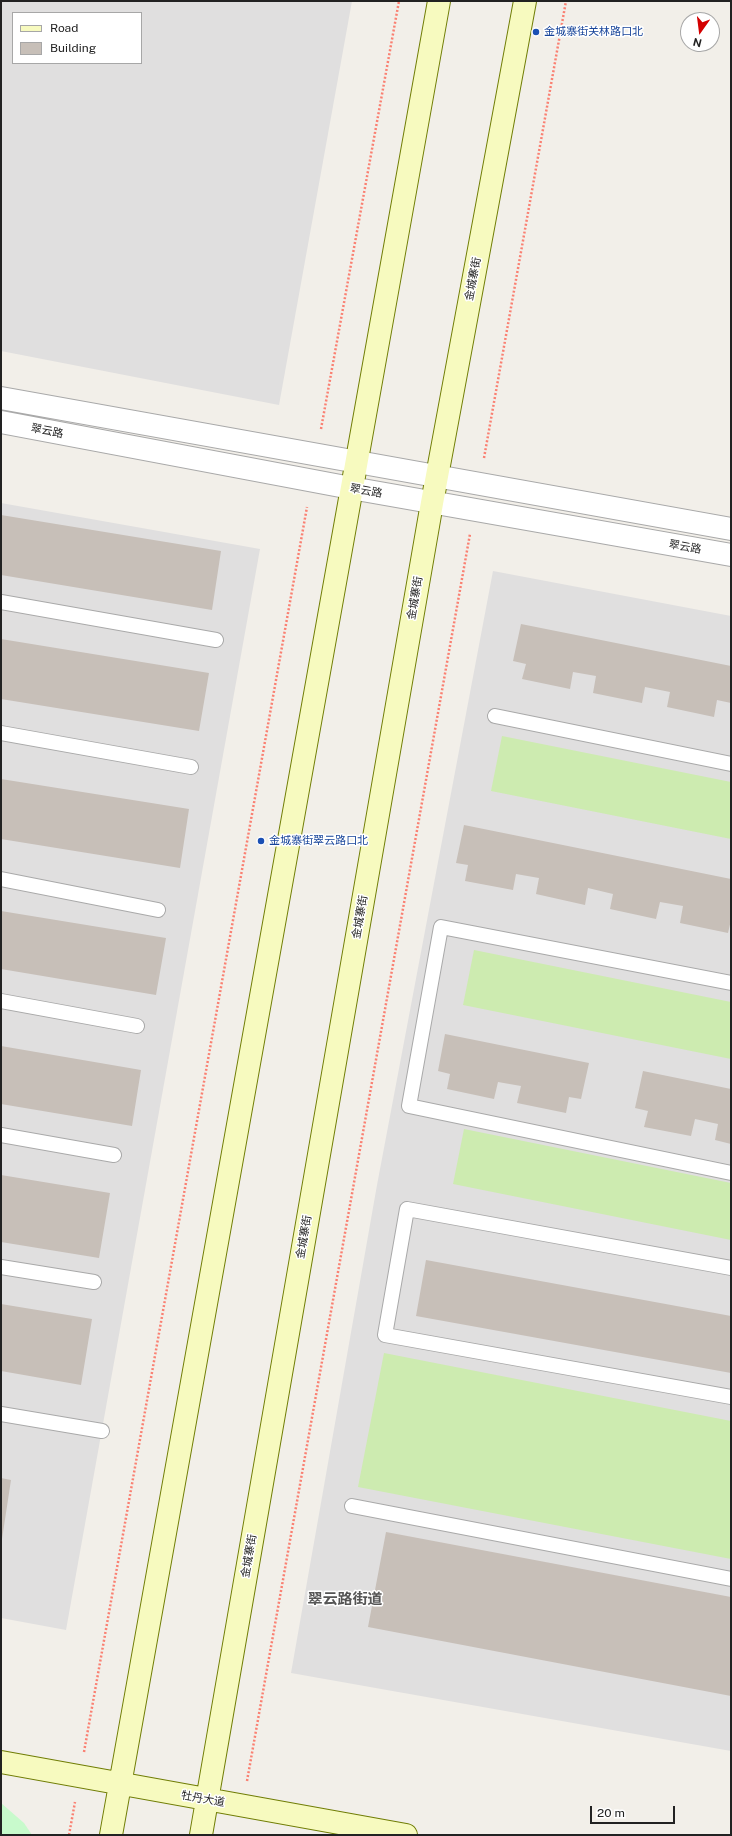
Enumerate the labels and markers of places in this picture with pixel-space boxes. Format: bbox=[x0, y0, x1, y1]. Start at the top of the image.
place label: 金城寨街关林路口北 bbox=[544, 25, 643, 39]
marker: 金城寨街关林路口北 bbox=[531, 27, 541, 37]
place label: 金城寨街翠云路口北 bbox=[269, 834, 368, 848]
marker: 金城寨街翠云路口北 bbox=[256, 836, 266, 846]

